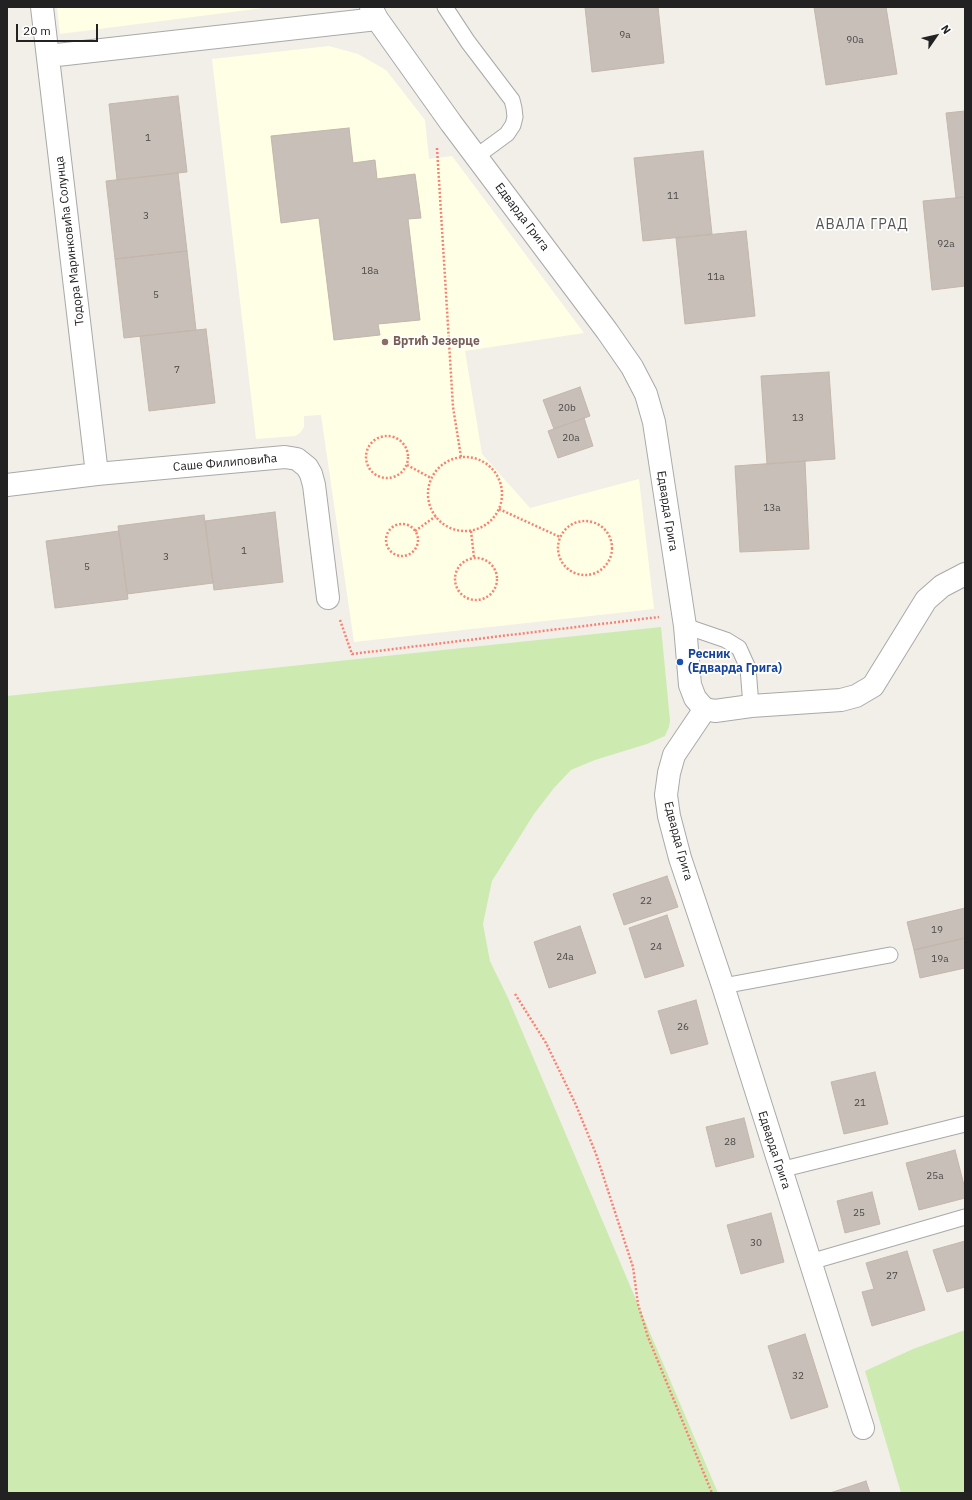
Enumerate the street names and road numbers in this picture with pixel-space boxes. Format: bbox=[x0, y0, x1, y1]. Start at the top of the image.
street label: Тодора Маринковића Солунца bbox=[52, 155, 88, 327]
street label: Едварда Грига bbox=[492, 180, 552, 254]
street label: Саше Филиповића bbox=[172, 451, 278, 475]
street label: Едварда Грига bbox=[654, 470, 680, 552]
street label: Едварда Грига bbox=[661, 800, 695, 882]
street label: Едварда Грига bbox=[755, 1109, 793, 1191]

